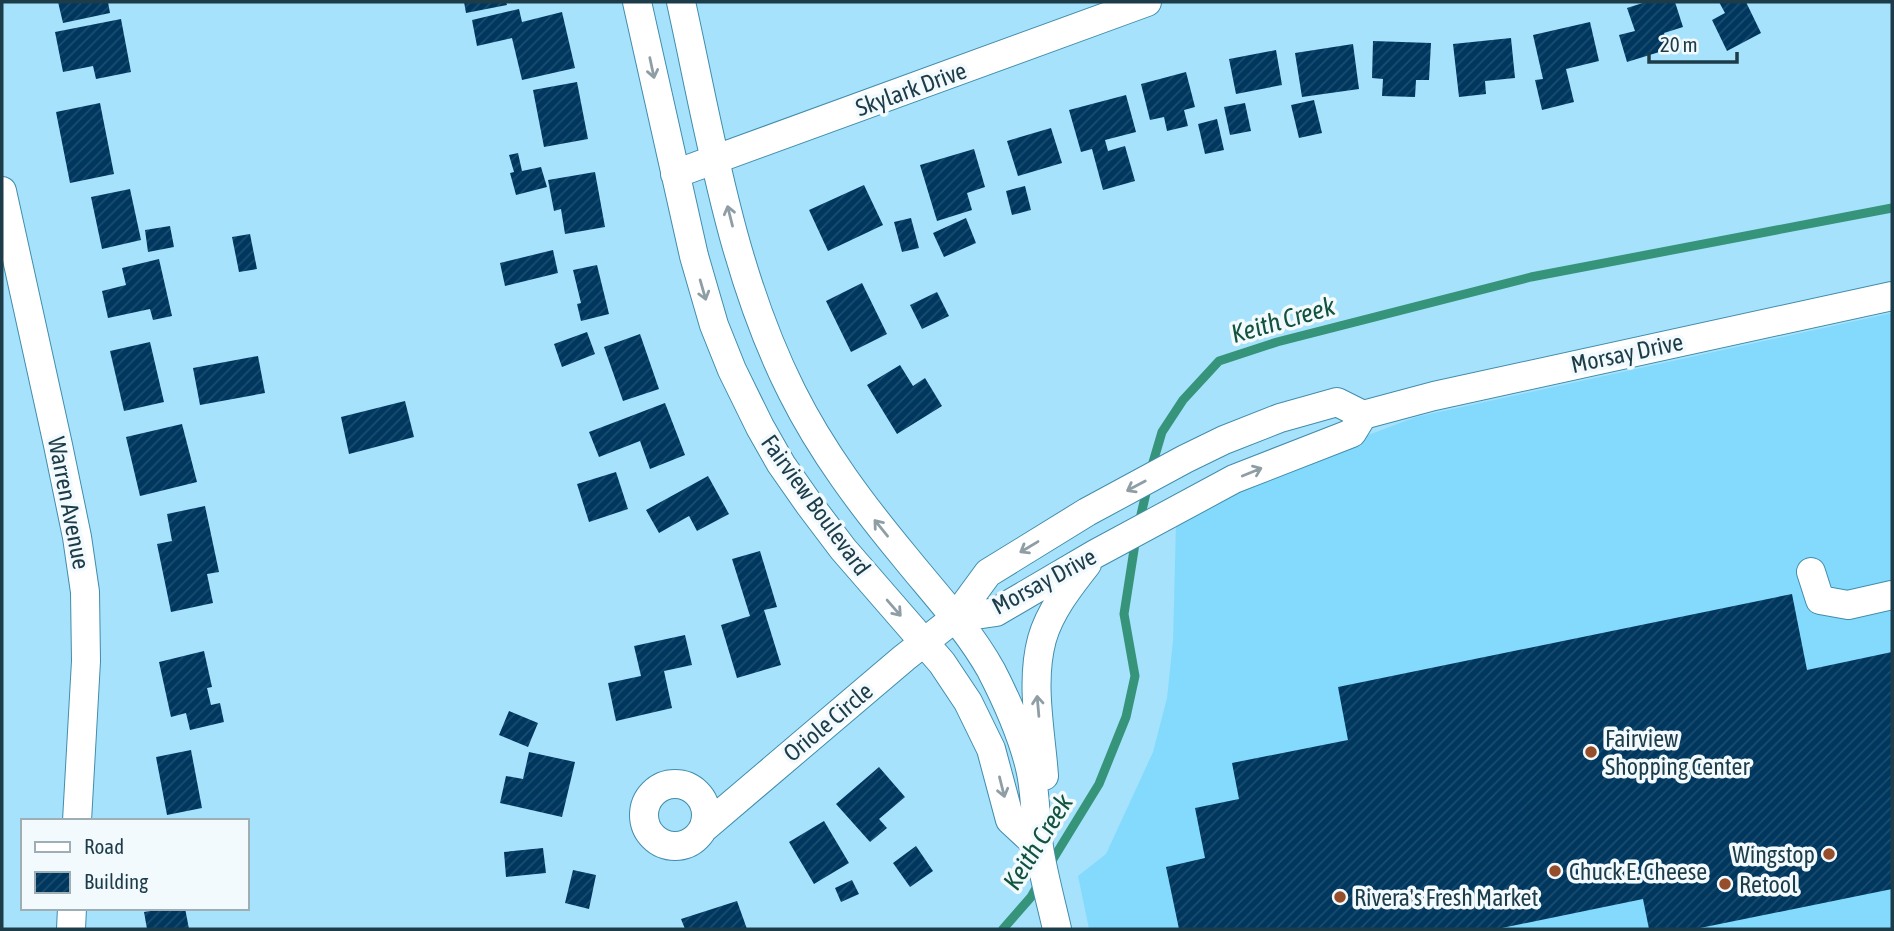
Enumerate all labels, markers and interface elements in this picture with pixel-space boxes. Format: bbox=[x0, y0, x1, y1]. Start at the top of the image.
scale bar bbox=[1649, 21, 1736, 65]
text: 20 m bbox=[1660, 32, 1698, 56]
one-way arrow bbox=[645, 56, 659, 79]
street label: Skylark Drive bbox=[852, 57, 970, 121]
one-way arrow bbox=[723, 205, 736, 227]
one-way arrow bbox=[698, 279, 711, 301]
water label: Keith Creek bbox=[1228, 291, 1339, 349]
street label: Morsay Drive bbox=[1569, 328, 1685, 378]
street label: Fairview Boulevard bbox=[756, 430, 876, 580]
street label: Warren Avenue bbox=[43, 435, 95, 571]
one-way arrow bbox=[1241, 464, 1263, 477]
one-way arrow bbox=[1126, 479, 1147, 493]
one-way arrow bbox=[873, 519, 888, 537]
one-way arrow bbox=[1019, 540, 1039, 554]
street label: Morsay Drive bbox=[987, 542, 1101, 620]
one-way arrow bbox=[886, 599, 902, 617]
street label: Oriole Circle bbox=[778, 677, 878, 767]
one-way arrow bbox=[1032, 695, 1045, 717]
place label: Fairview Shopping Center bbox=[1605, 725, 1750, 780]
marker: Fairview Shopping Center bbox=[1583, 744, 1599, 760]
one-way arrow bbox=[996, 775, 1009, 798]
water label: Keith Creek bbox=[997, 788, 1079, 895]
legend bbox=[21, 819, 248, 910]
text: Road bbox=[84, 834, 124, 858]
place label: Wingstop bbox=[1732, 841, 1815, 868]
marker: Wingstop bbox=[1821, 846, 1837, 862]
place label: Chuck E. Cheese bbox=[1569, 858, 1707, 885]
marker: Chuck E. Cheese bbox=[1547, 863, 1563, 879]
text: Building bbox=[84, 869, 148, 893]
place label: Retool bbox=[1739, 871, 1798, 898]
marker: Retool bbox=[1717, 876, 1733, 892]
place label: Rivera's Fresh Market bbox=[1354, 884, 1538, 911]
marker: Rivera's Fresh Market bbox=[1332, 889, 1348, 905]

